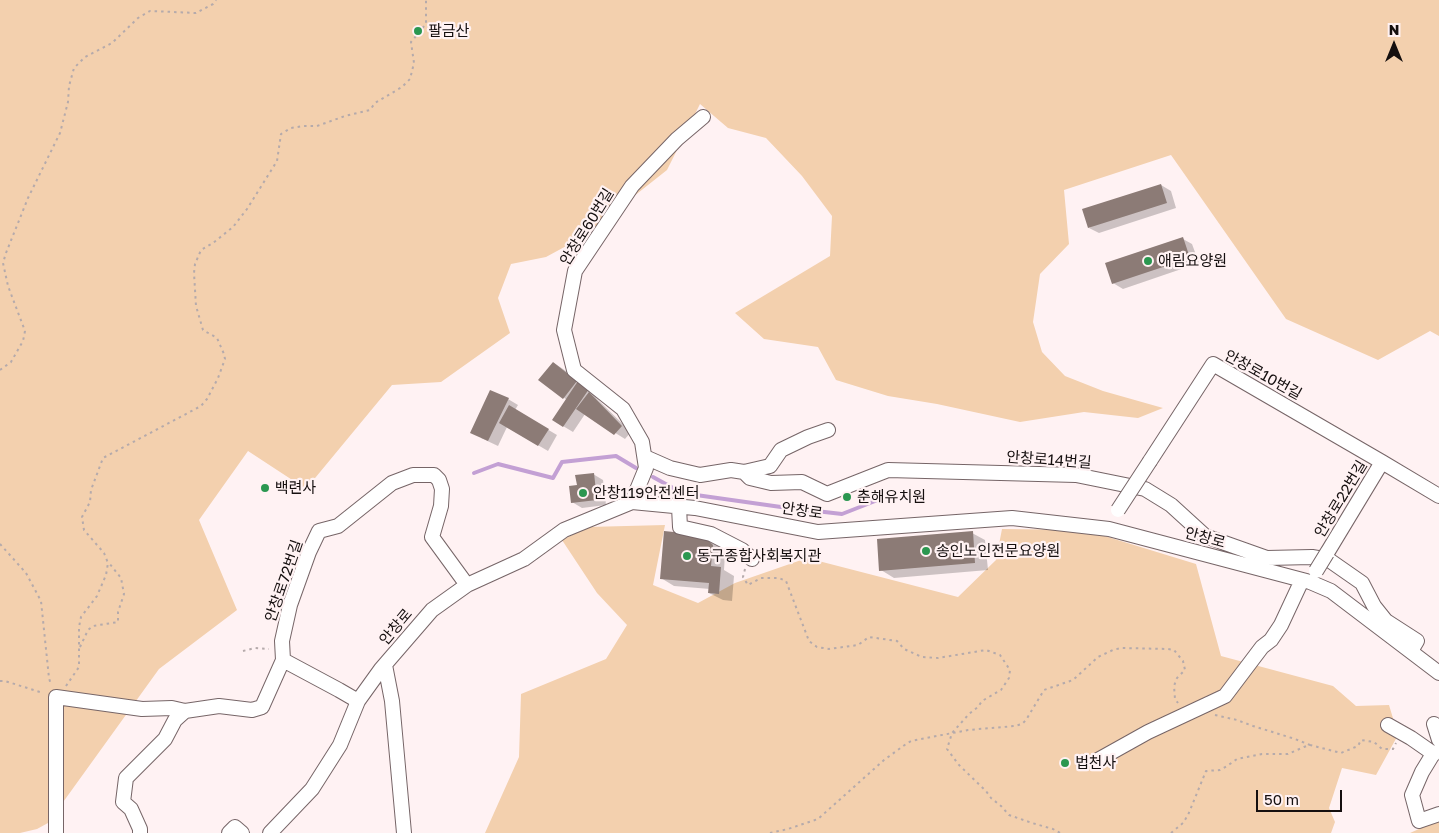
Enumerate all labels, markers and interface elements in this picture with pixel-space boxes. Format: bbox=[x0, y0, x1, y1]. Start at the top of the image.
north arrow bbox=[1369, 20, 1419, 70]
text: N bbox=[1389, 21, 1399, 38]
place label: 팔금산 bbox=[428, 22, 469, 40]
marker: 팔금산 bbox=[412, 25, 424, 37]
street label: 안창로60번길 bbox=[556, 185, 618, 269]
place label: 애림요양원 bbox=[1158, 252, 1227, 270]
marker: 애림요양원 bbox=[1142, 255, 1154, 267]
street label: 안창로10번길 bbox=[1221, 346, 1305, 404]
street label: 안창로14번길 bbox=[1006, 448, 1092, 472]
street label: 안창로22번길 bbox=[1311, 457, 1371, 541]
place label: 백련사 bbox=[275, 479, 316, 497]
marker: 백련사 bbox=[259, 482, 271, 494]
place label: 안창119안전센터 bbox=[593, 484, 699, 502]
marker: 안창119안전센터 bbox=[577, 487, 589, 499]
place label: 춘해유치원 bbox=[857, 488, 926, 506]
marker: 춘해유치원 bbox=[841, 491, 853, 503]
street label: 안창로 bbox=[780, 499, 824, 523]
street label: 안창로 bbox=[1183, 524, 1227, 552]
street label: 안창로72번길 bbox=[262, 538, 306, 624]
place label: 송인노인전문요양원 bbox=[936, 542, 1060, 560]
marker: 송인노인전문요양원 bbox=[920, 545, 932, 557]
place label: 동구종합사회복지관 bbox=[697, 547, 821, 565]
marker: 동구종합사회복지관 bbox=[681, 550, 693, 562]
street label: 안창로 bbox=[376, 605, 416, 649]
place label: 법천사 bbox=[1075, 754, 1116, 772]
marker: 법천사 bbox=[1059, 757, 1071, 769]
scale bar bbox=[1259, 780, 1345, 812]
text: 50 m bbox=[1264, 790, 1299, 808]

